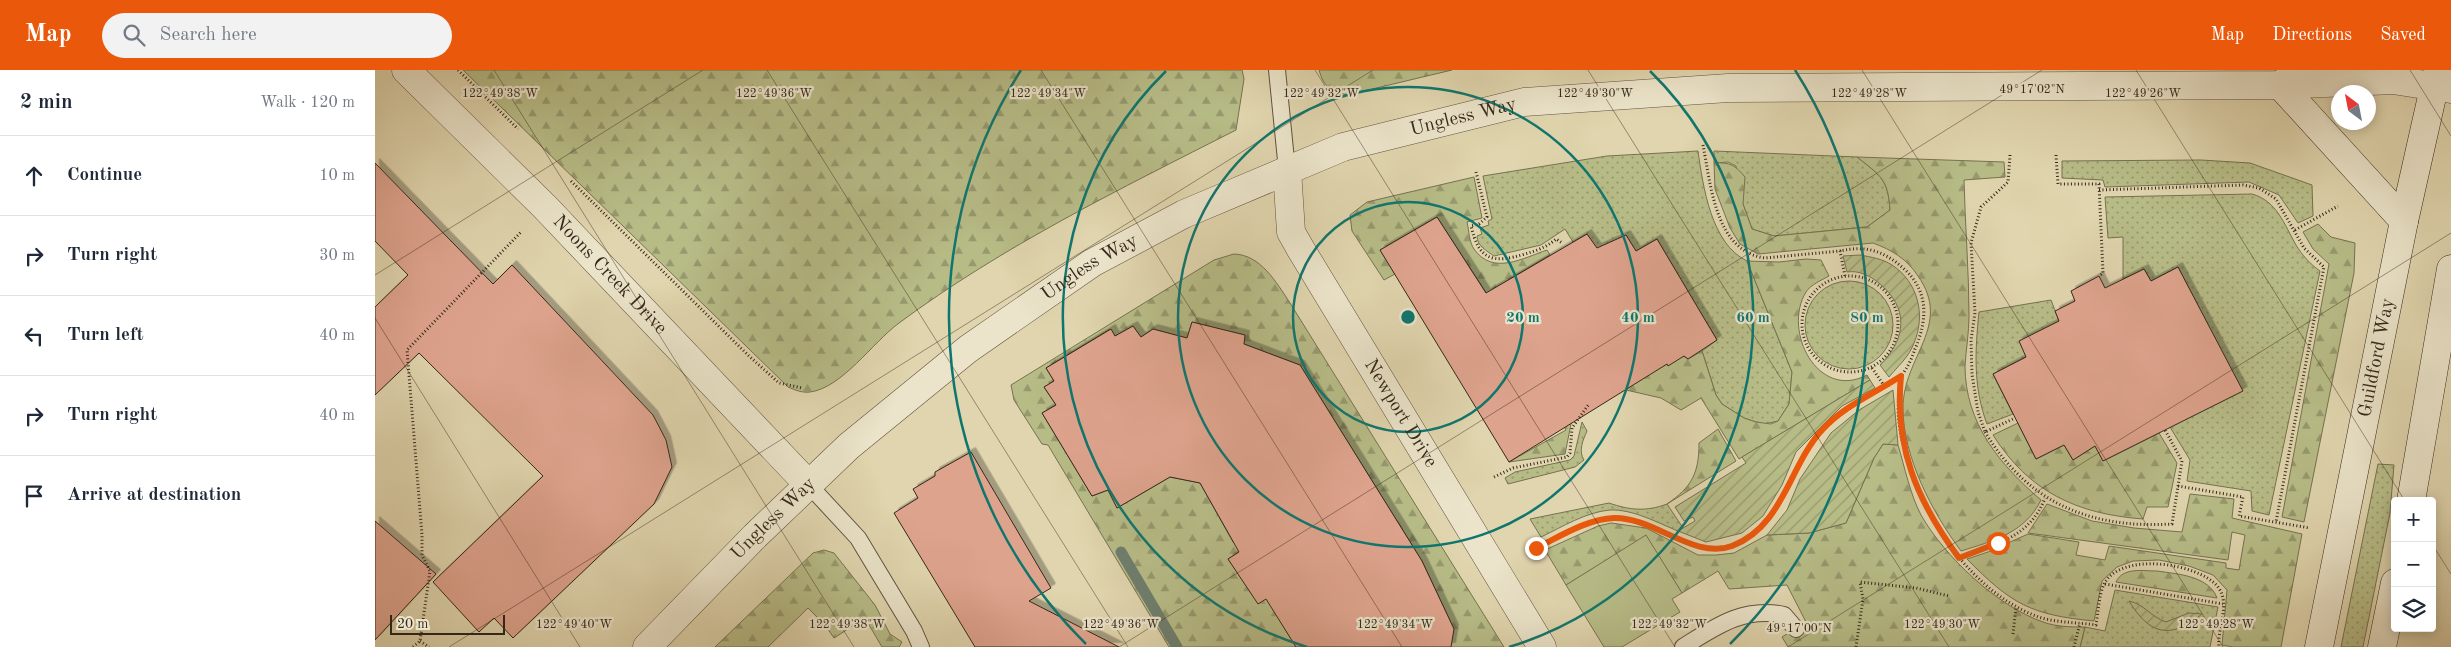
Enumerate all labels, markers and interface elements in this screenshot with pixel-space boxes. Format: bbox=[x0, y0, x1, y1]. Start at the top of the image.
search box bbox=[102, 13, 452, 58]
icon: search bbox=[120, 21, 148, 49]
text: Map bbox=[25, 23, 72, 47]
text: Search here bbox=[160, 26, 257, 45]
text: Map bbox=[2211, 26, 2244, 44]
text: Directions bbox=[2272, 26, 2352, 44]
text: Saved bbox=[2380, 26, 2426, 44]
text: 49°17'02"N bbox=[1999, 84, 2065, 96]
north arrow bbox=[2331, 85, 2376, 130]
text: 122°49'38"W bbox=[462, 88, 538, 100]
text: 122°49'36"W bbox=[736, 88, 812, 100]
text: 122°49'34"W bbox=[1010, 88, 1086, 100]
text: 122°49'32"W bbox=[1283, 88, 1359, 100]
text: 122°49'30"W bbox=[1557, 88, 1633, 100]
text: 122°49'28"W bbox=[1831, 88, 1907, 100]
text: 122°49'26"W bbox=[2105, 88, 2181, 100]
text: 2 min bbox=[20, 92, 73, 113]
text: Walk · 120 m bbox=[260, 95, 355, 111]
street label: Ungless Way bbox=[1408, 95, 1518, 140]
icon: ahead bbox=[20, 162, 48, 190]
text: Continue bbox=[67, 166, 142, 185]
text: 10 m bbox=[319, 168, 355, 184]
street label: Noons Creek Drive bbox=[549, 212, 670, 338]
street label: Ungless Way bbox=[1038, 231, 1141, 304]
icon: right bbox=[20, 242, 48, 270]
text: Turn right bbox=[67, 246, 157, 265]
text: 30 m bbox=[319, 248, 355, 264]
street label: Guildford Way bbox=[2356, 297, 2398, 419]
centre of rings bbox=[1399, 308, 1417, 326]
text: 20 m bbox=[1506, 311, 1540, 326]
text: 40 m bbox=[1621, 311, 1655, 326]
text: 60 m bbox=[1736, 311, 1770, 326]
text: 80 m bbox=[1850, 311, 1884, 326]
icon: left bbox=[20, 322, 48, 350]
text: Turn left bbox=[67, 326, 144, 345]
text: 40 m bbox=[319, 328, 355, 344]
street label: Newport Drive bbox=[1360, 356, 1440, 471]
icon: right bbox=[20, 402, 48, 430]
text: Turn right bbox=[67, 406, 157, 425]
text: 40 m bbox=[319, 408, 355, 424]
street label: Ungless Way bbox=[728, 474, 819, 564]
icon: arrive bbox=[20, 482, 48, 510]
text: Arrive at destination bbox=[67, 486, 241, 505]
map controls bbox=[2391, 497, 2436, 632]
button: + bbox=[2391, 497, 2436, 542]
route start bbox=[1987, 532, 2010, 555]
route end bbox=[1525, 537, 1548, 560]
button: − bbox=[2391, 542, 2436, 587]
button: layers bbox=[2391, 587, 2436, 632]
scale bar bbox=[390, 612, 505, 635]
text: 20 m bbox=[397, 617, 428, 631]
text: 122°49'40"W bbox=[536, 619, 612, 631]
text: 122°49'38"W bbox=[809, 619, 885, 631]
text: 122°49'36"W bbox=[1083, 619, 1159, 631]
text: 122°49'34"W bbox=[1357, 619, 1433, 631]
text: 122°49'32"W bbox=[1631, 619, 1707, 631]
text: 122°49'30"W bbox=[1904, 619, 1980, 631]
text: 122°49'28"W bbox=[2178, 619, 2254, 631]
text: 49°17'00"N bbox=[1766, 623, 1832, 635]

